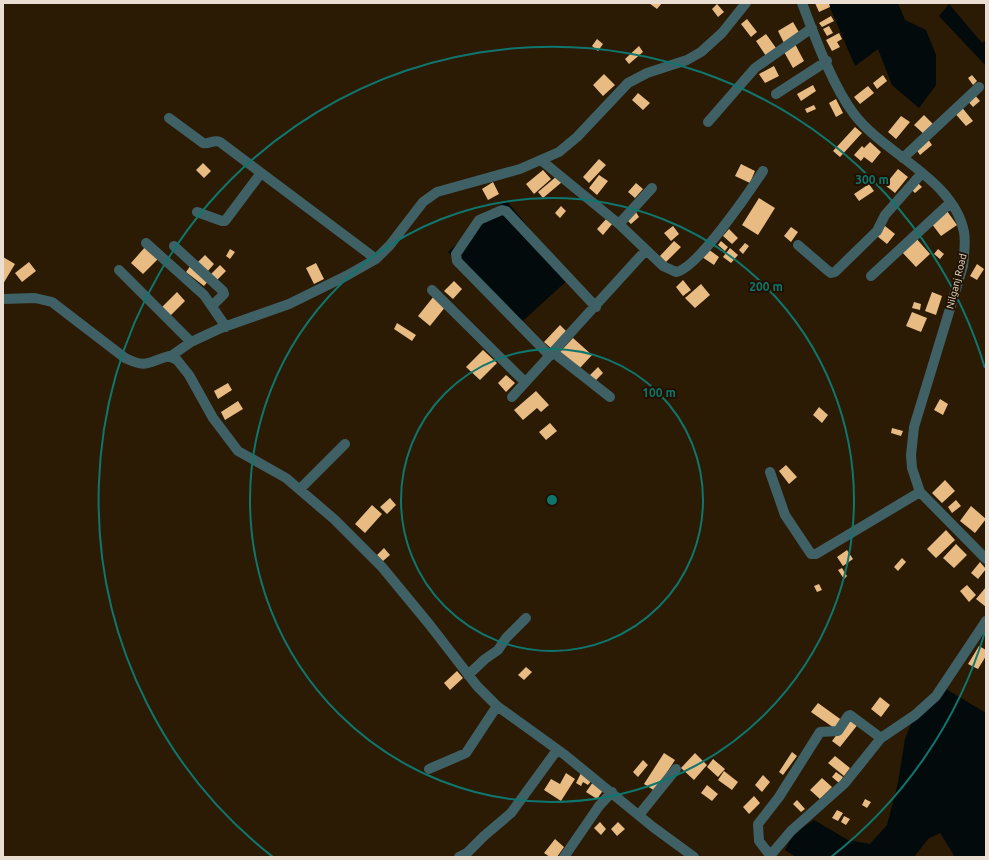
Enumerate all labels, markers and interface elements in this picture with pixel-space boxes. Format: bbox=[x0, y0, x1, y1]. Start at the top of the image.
text: 300 m bbox=[855, 173, 889, 186]
street label: Nilganj Road bbox=[944, 252, 969, 310]
text: 200 m bbox=[749, 280, 783, 293]
text: 100 m bbox=[642, 386, 676, 399]
centre of rings bbox=[545, 493, 559, 507]

